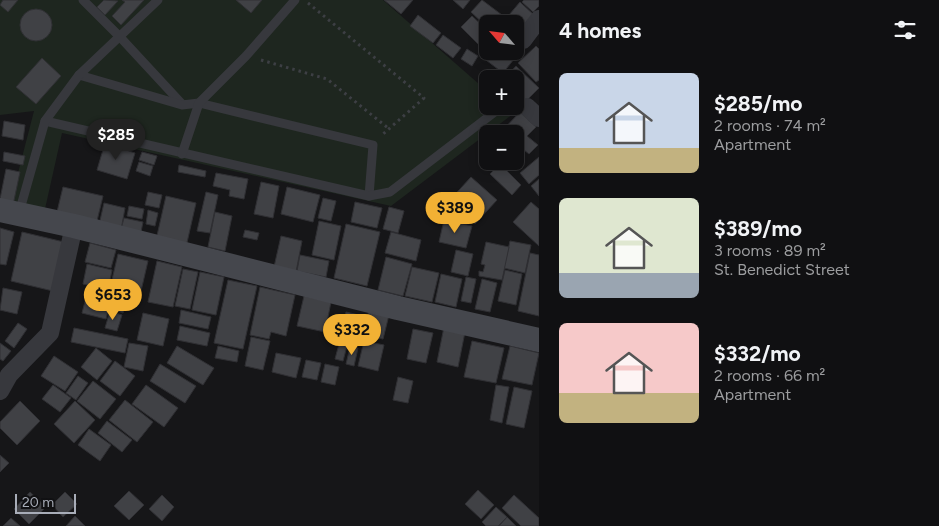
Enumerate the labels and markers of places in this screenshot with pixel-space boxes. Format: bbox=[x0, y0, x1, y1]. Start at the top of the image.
pin: $285 bbox=[86, 119, 146, 161]
pin: $389 bbox=[425, 192, 485, 234]
pin: $653 bbox=[83, 278, 143, 321]
pin: $332 bbox=[322, 314, 382, 356]

